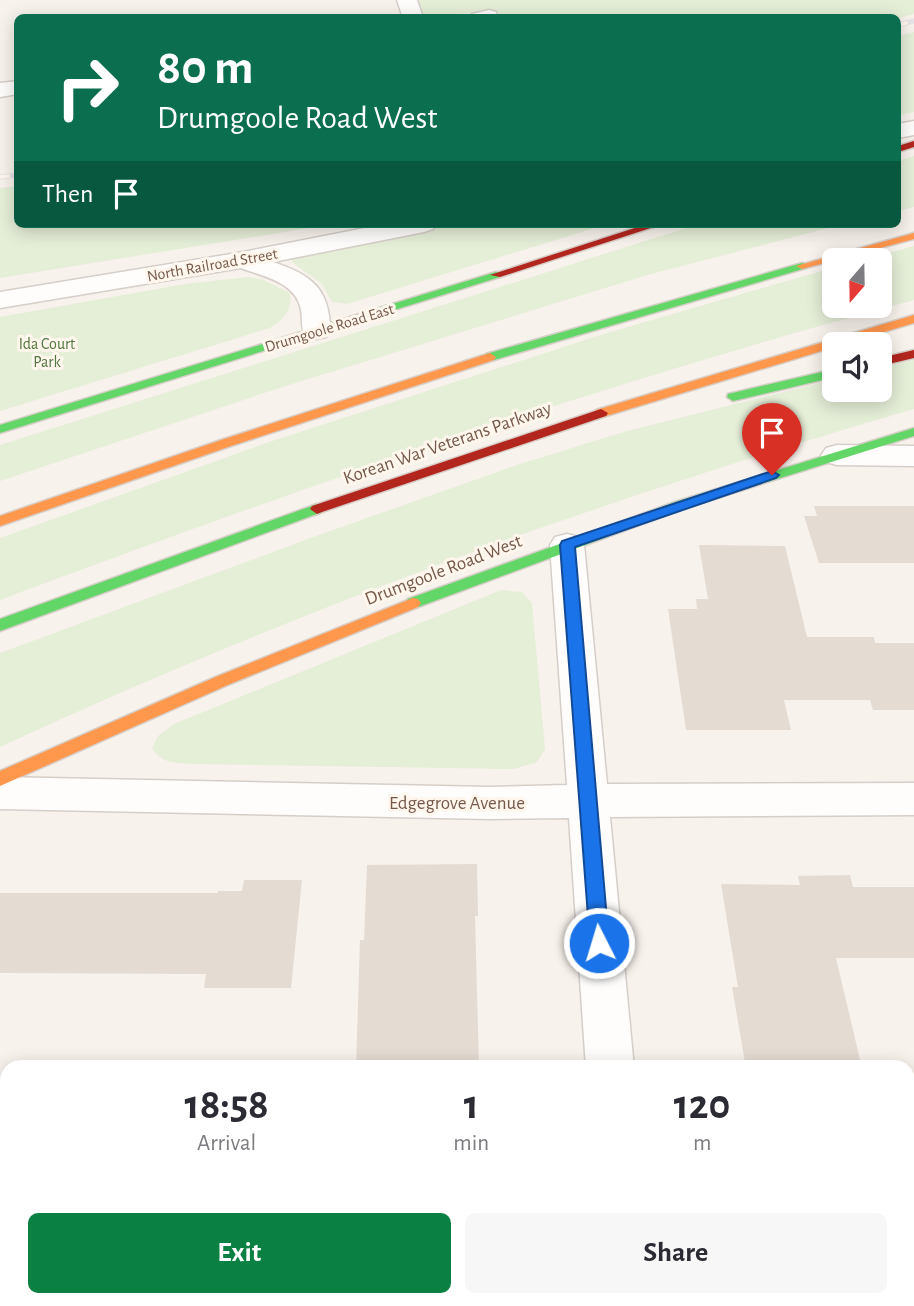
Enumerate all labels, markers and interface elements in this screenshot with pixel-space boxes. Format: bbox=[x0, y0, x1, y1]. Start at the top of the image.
icon: right bbox=[42, 42, 133, 133]
text: 80 m bbox=[157, 44, 254, 93]
text: Drumgoole Road West bbox=[157, 102, 437, 134]
icon: arrive bbox=[107, 175, 145, 213]
text: Then bbox=[42, 181, 93, 207]
street label: North Railroad Street bbox=[146, 246, 279, 284]
north arrow bbox=[822, 248, 892, 318]
map controls bbox=[822, 248, 892, 402]
street label: Drumgoole Road East bbox=[263, 301, 396, 355]
button: sound bbox=[822, 332, 892, 402]
park label: Ida Court Park bbox=[19, 336, 75, 370]
street label: Korean War Veterans Parkway bbox=[341, 399, 554, 488]
pin bbox=[742, 403, 802, 475]
icon: arrive bbox=[753, 414, 791, 452]
street label: Drumgoole Road West bbox=[362, 532, 525, 609]
street label: Edgegrove Avenue bbox=[389, 794, 525, 813]
position arrow bbox=[562, 906, 636, 980]
text: 18:58 bbox=[185, 1084, 269, 1126]
text: 1 bbox=[464, 1084, 479, 1126]
text: 120 bbox=[674, 1084, 730, 1126]
text: Arrival bbox=[197, 1132, 256, 1155]
text: min bbox=[453, 1132, 489, 1155]
text: m bbox=[693, 1132, 711, 1155]
button: Exit bbox=[28, 1213, 451, 1293]
button: Share bbox=[465, 1213, 887, 1293]

